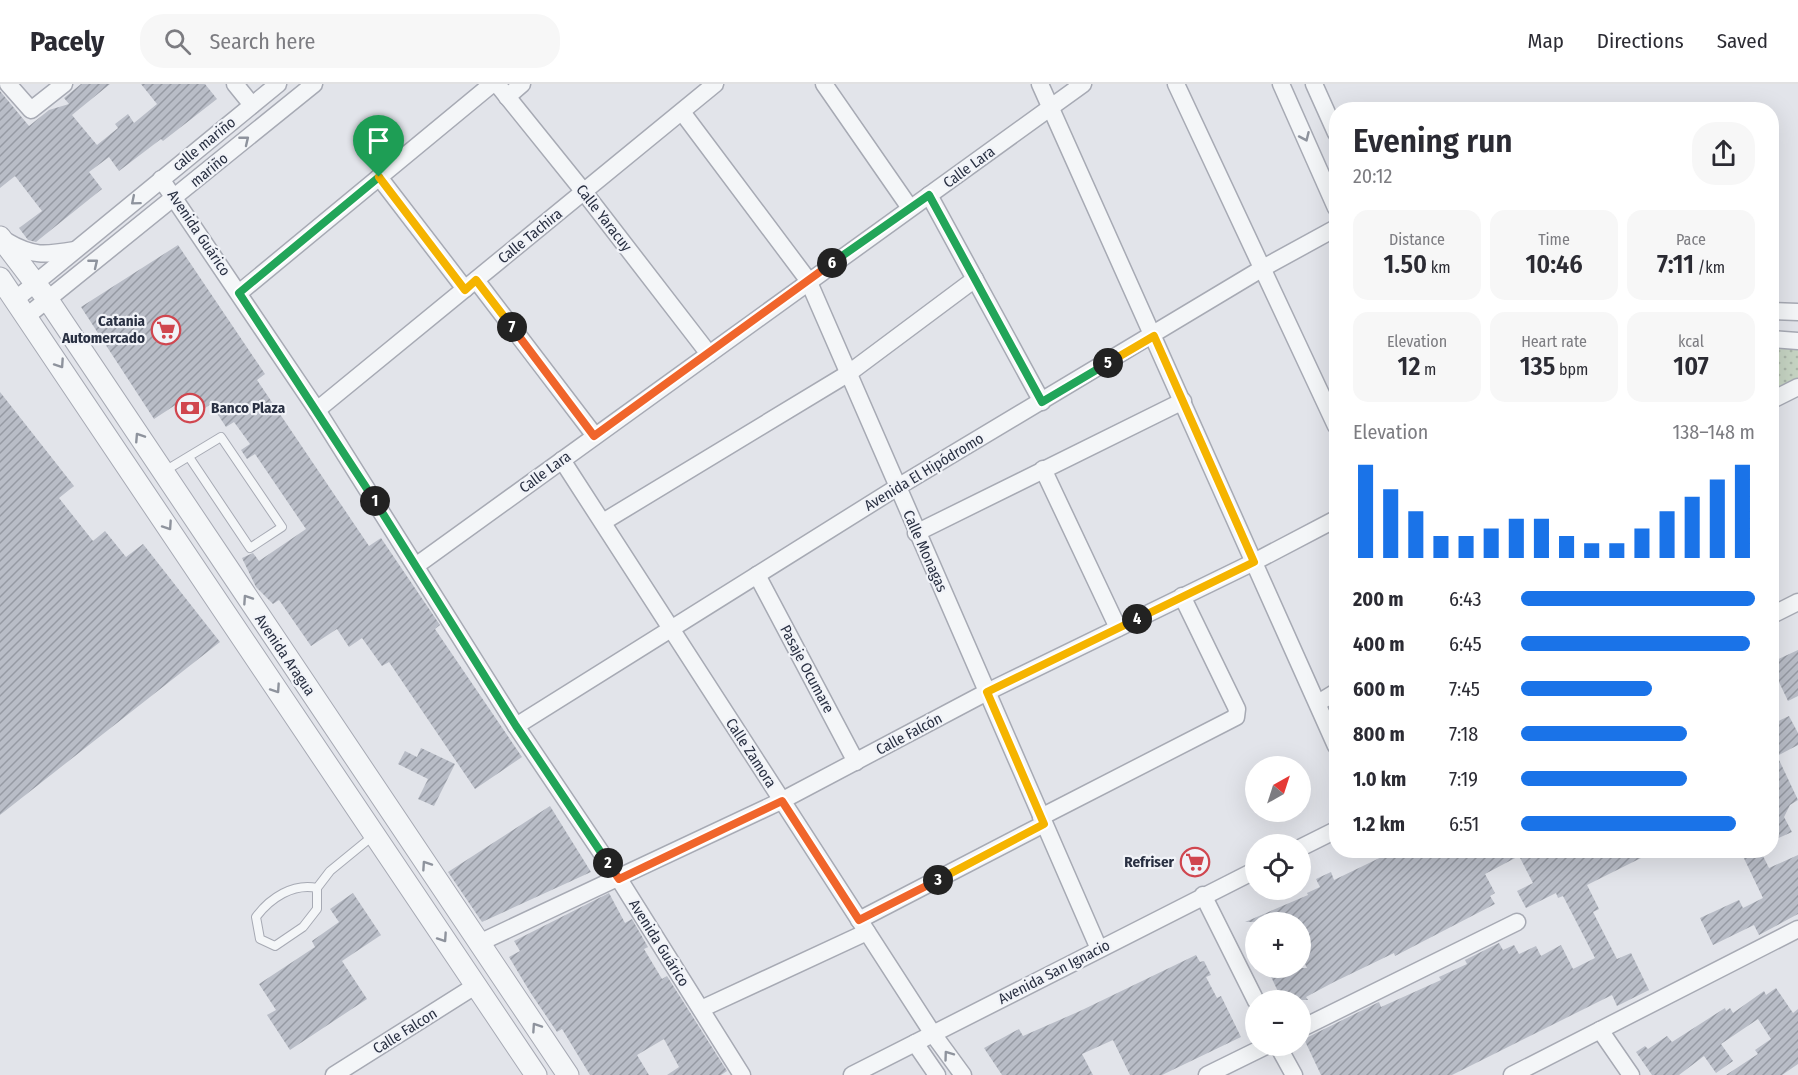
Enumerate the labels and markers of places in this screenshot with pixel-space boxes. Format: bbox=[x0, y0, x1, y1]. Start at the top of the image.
pin bbox=[353, 115, 404, 177]
pin: 6 bbox=[817, 248, 847, 278]
place label: Catania Automercado bbox=[61, 312, 146, 347]
pin: 7 bbox=[497, 312, 527, 342]
supermarket icon: Catania Automercado bbox=[150, 314, 182, 346]
pin: 5 bbox=[1093, 348, 1123, 378]
bank icon: Banco Plaza bbox=[174, 392, 206, 424]
place label: Banco Plaza bbox=[211, 399, 286, 417]
pin: 1 bbox=[360, 486, 390, 516]
pin: 4 bbox=[1122, 604, 1152, 634]
supermarket icon: Refriser bbox=[1179, 846, 1211, 878]
pin: 2 bbox=[593, 848, 623, 878]
place label: Refriser bbox=[1124, 853, 1174, 871]
pin: 3 bbox=[923, 865, 953, 895]

